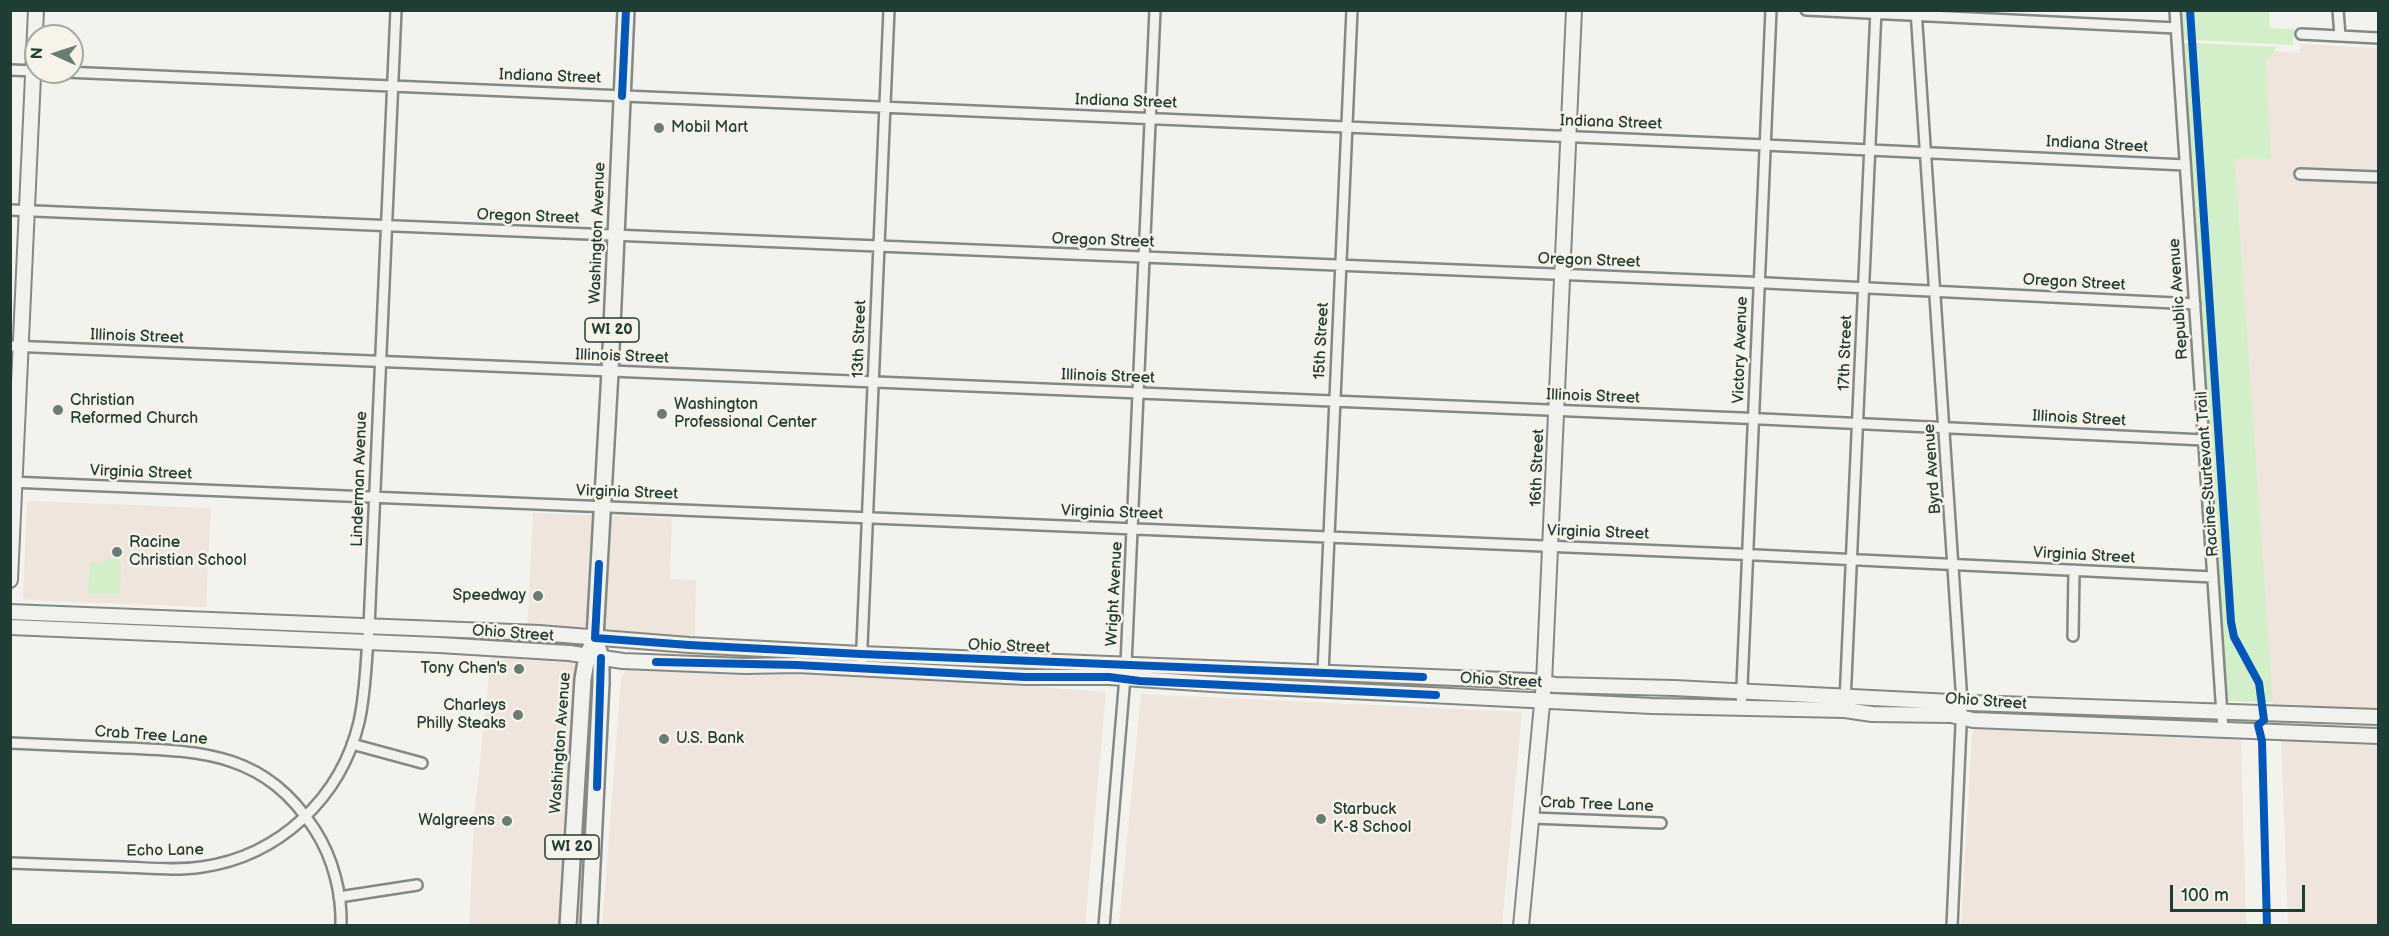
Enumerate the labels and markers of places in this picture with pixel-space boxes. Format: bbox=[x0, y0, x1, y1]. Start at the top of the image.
place label: Mobil Mart bbox=[671, 118, 748, 138]
marker: Mobil Mart bbox=[652, 121, 666, 135]
place label: Christian Reformed Church bbox=[70, 391, 198, 429]
place label: Washington Professional Center bbox=[674, 395, 817, 433]
marker: Christian Reformed Church bbox=[51, 403, 65, 417]
marker: Washington Professional Center bbox=[655, 407, 669, 421]
place label: Racine Christian School bbox=[129, 533, 247, 571]
marker: Racine Christian School bbox=[110, 545, 124, 559]
place label: Speedway bbox=[453, 586, 526, 606]
marker: Speedway bbox=[531, 589, 545, 603]
place label: Tony Chen's bbox=[421, 659, 507, 679]
marker: Tony Chen's bbox=[512, 662, 526, 676]
place label: Charleys Philly Steaks bbox=[416, 696, 506, 734]
marker: Charleys Philly Steaks bbox=[511, 708, 525, 722]
place label: U.S. Bank bbox=[676, 729, 744, 749]
marker: U.S. Bank bbox=[657, 732, 671, 746]
place label: Starbuck K-8 School bbox=[1333, 800, 1411, 838]
place label: Walgreens bbox=[418, 811, 495, 831]
marker: Starbuck K-8 School bbox=[1314, 812, 1328, 826]
marker: Walgreens bbox=[500, 814, 514, 828]

